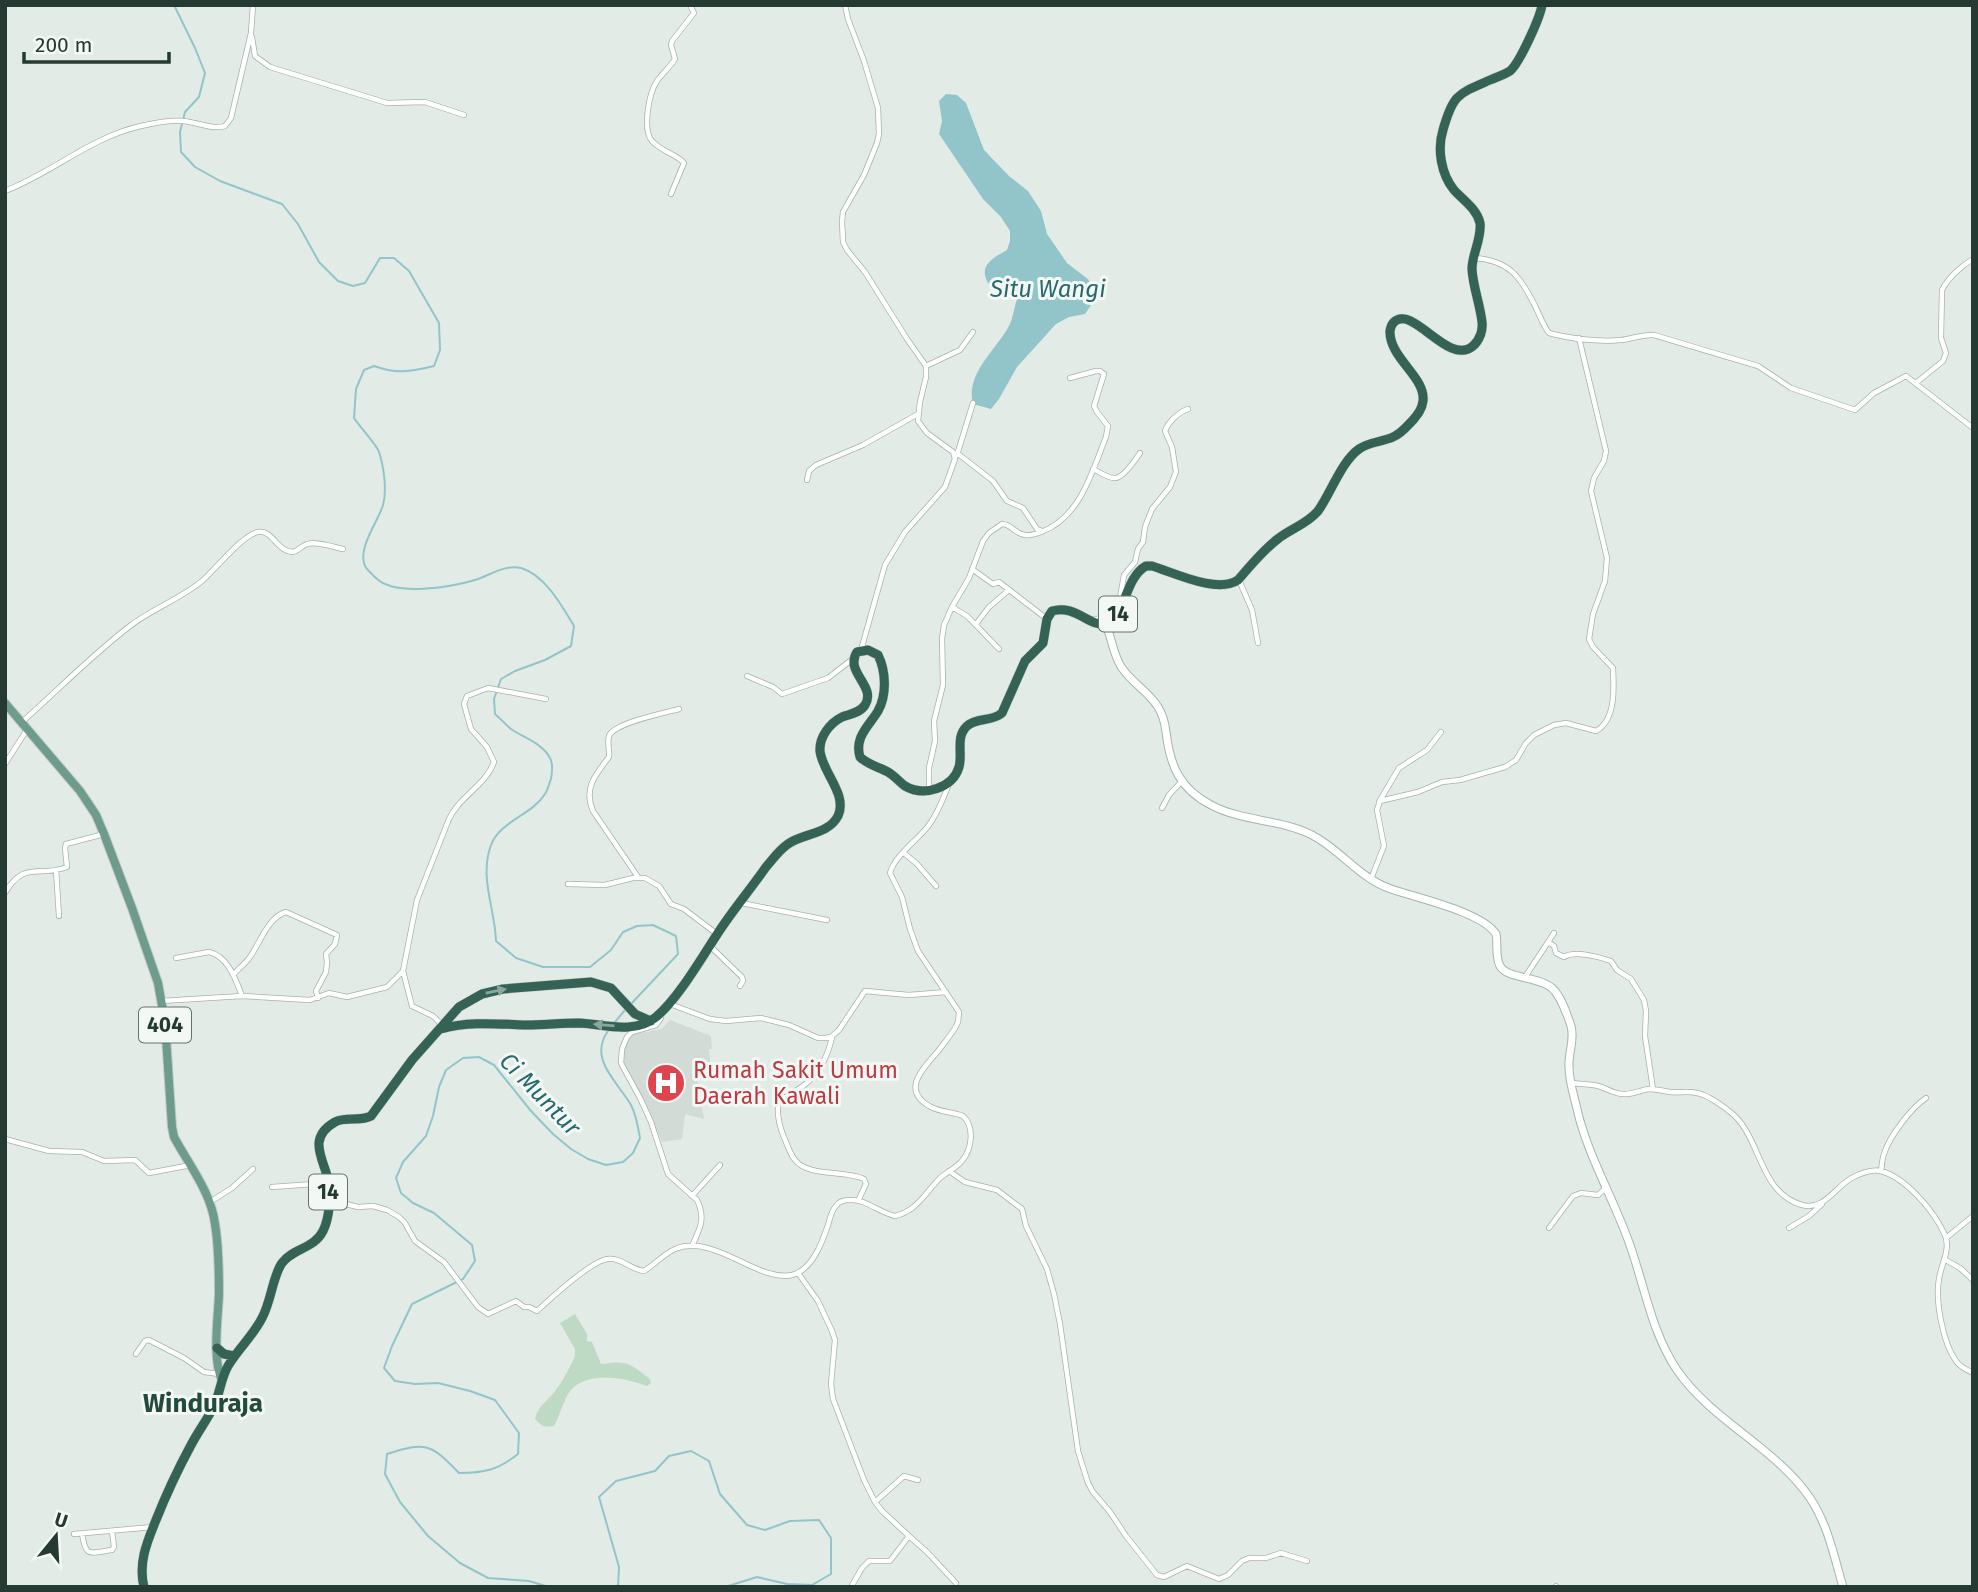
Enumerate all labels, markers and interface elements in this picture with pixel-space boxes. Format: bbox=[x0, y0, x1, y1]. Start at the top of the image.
scale bar bbox=[24, 21, 170, 65]
text: 200 m bbox=[35, 32, 92, 58]
water label: Situ Wangi bbox=[989, 275, 1106, 303]
road number: 14 bbox=[1099, 596, 1137, 632]
one-way arrow bbox=[485, 985, 507, 996]
road number: 404 bbox=[139, 1007, 191, 1042]
one-way arrow bbox=[593, 1020, 615, 1031]
water label: Ci Muntur bbox=[494, 1047, 587, 1142]
place label: Rumah Sakit Umum Daerah Kawali bbox=[693, 1056, 898, 1110]
hospital icon: Rumah Sakit Umum Daerah Kawali bbox=[645, 1062, 687, 1104]
road number: 14 bbox=[309, 1174, 347, 1210]
district label: Winduraja bbox=[143, 1388, 263, 1419]
north arrow bbox=[21, 1501, 91, 1571]
text: U bbox=[52, 1507, 71, 1533]

